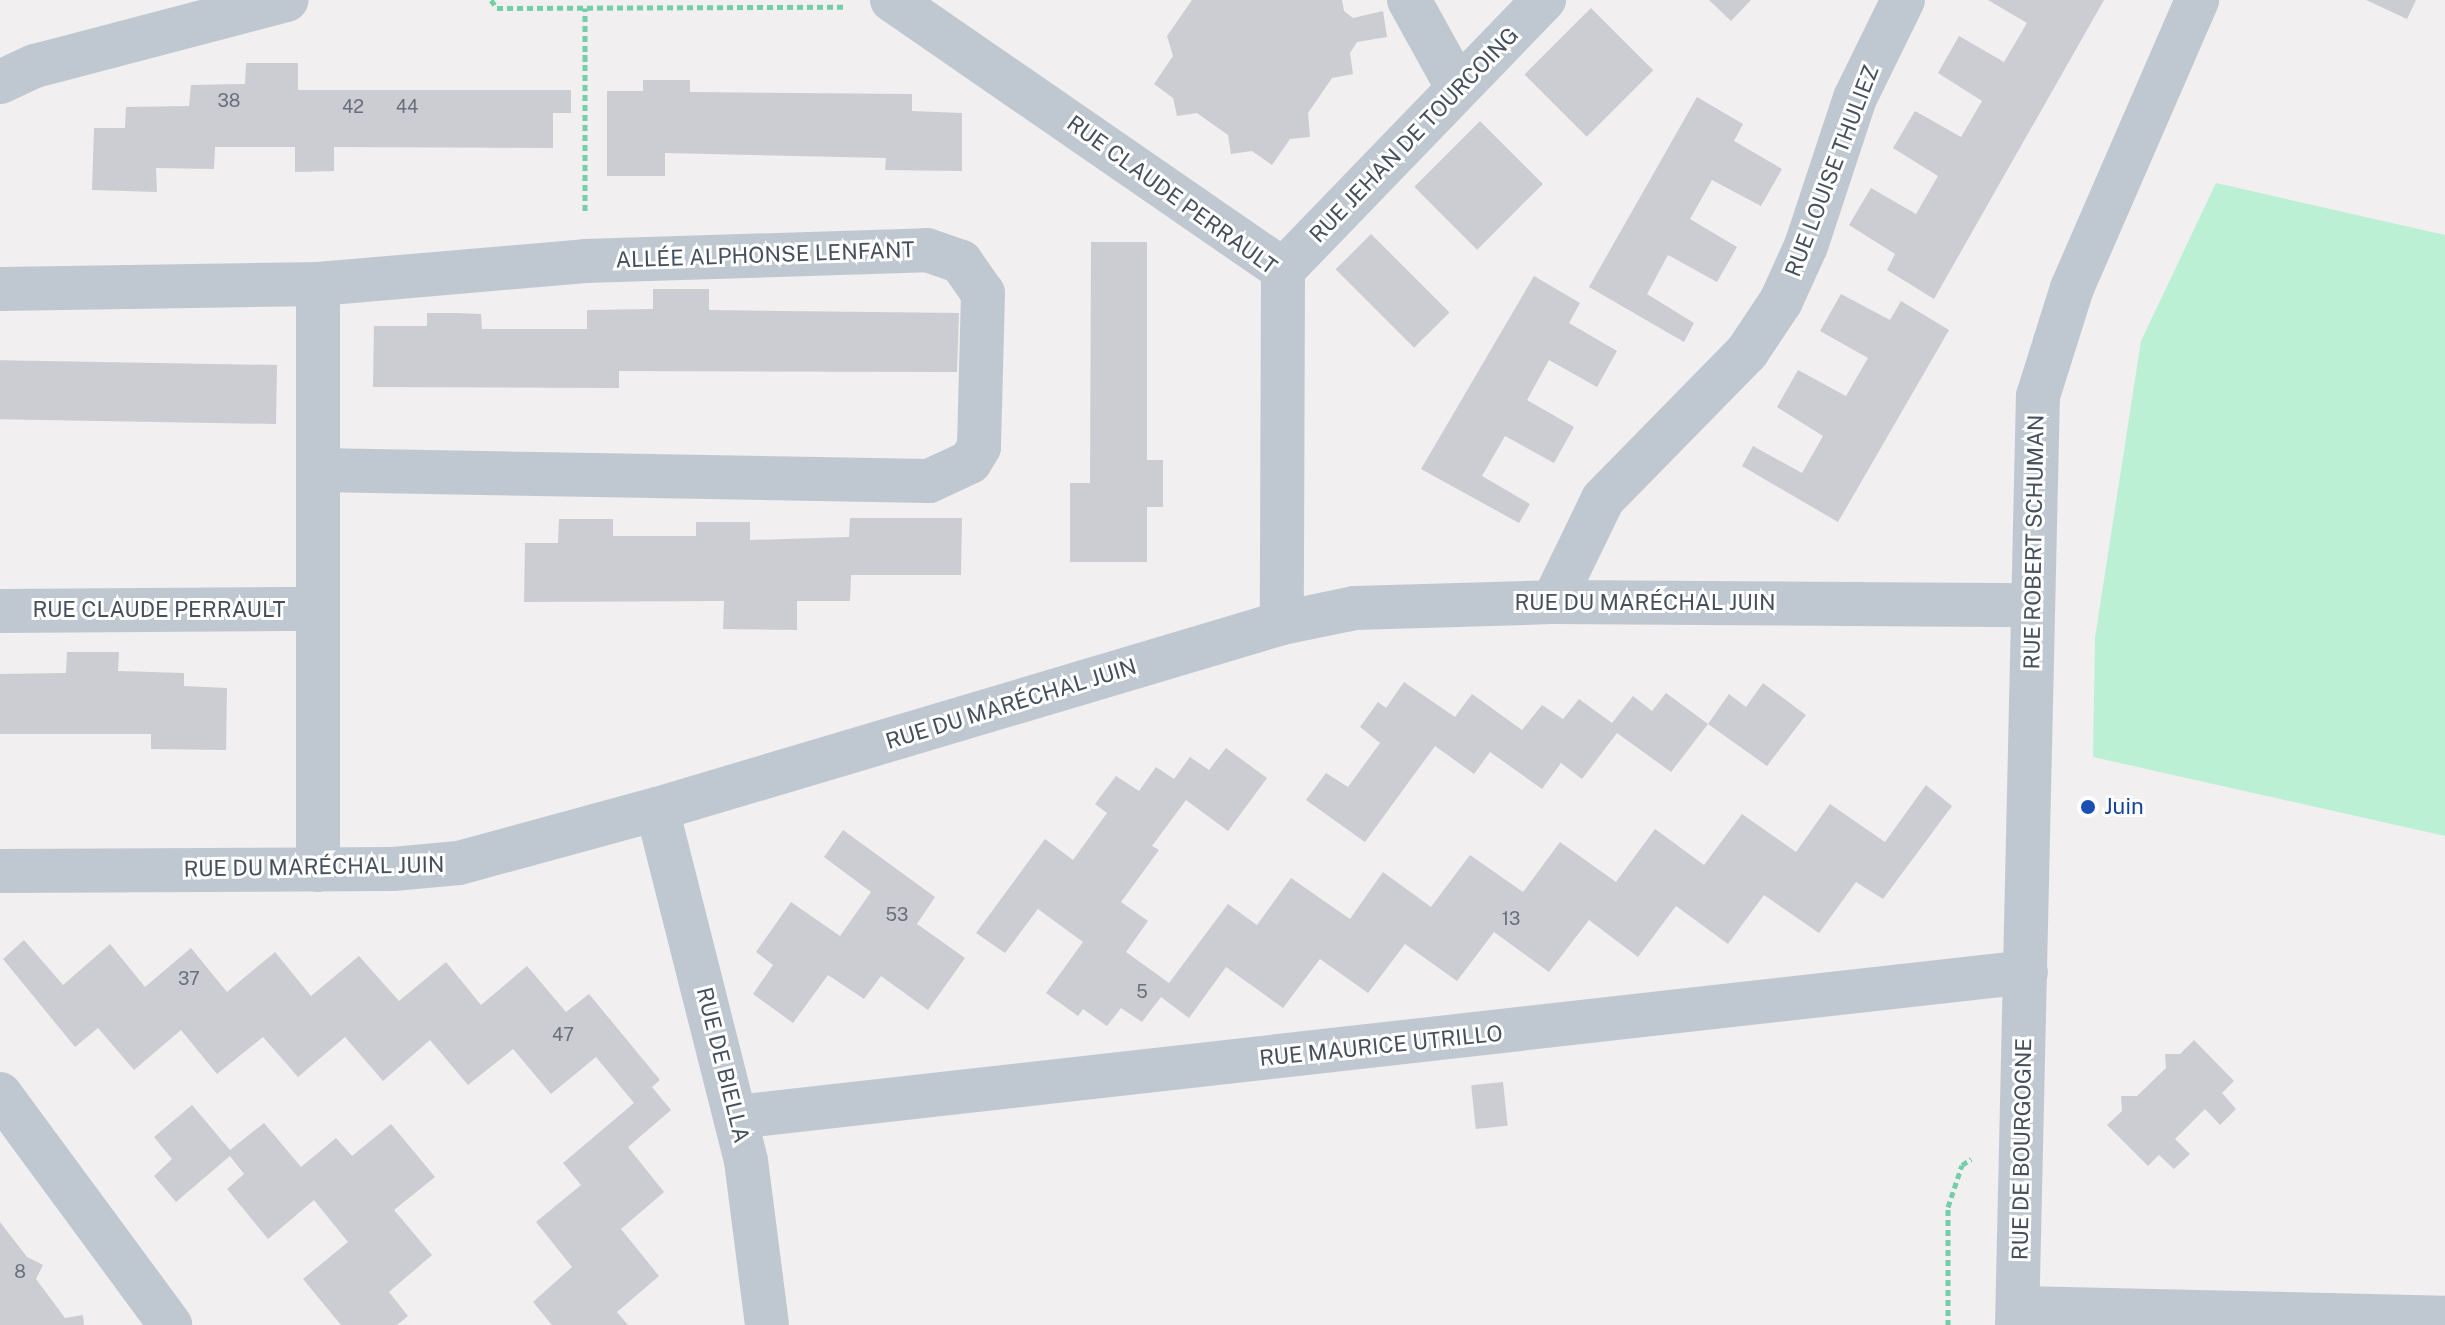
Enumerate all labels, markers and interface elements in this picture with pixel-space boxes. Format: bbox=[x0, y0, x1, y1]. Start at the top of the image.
street label: RUE JEHAN DE TOURCOING bbox=[1304, 22, 1524, 248]
street label: RUE LOUISE THULIEZ bbox=[1780, 62, 1884, 280]
house number: 38 bbox=[218, 90, 240, 112]
house number: 42 bbox=[342, 96, 364, 118]
house number: 44 bbox=[396, 96, 418, 118]
street label: RUE CLAUDE PERRAULT bbox=[1062, 110, 1282, 280]
street label: ALLÉE ALPHONSE LENFANT bbox=[615, 237, 915, 273]
street label: RUE ROBERT SCHUMAN bbox=[2019, 414, 2049, 670]
street label: RUE DU MARÉCHAL JUIN bbox=[1515, 590, 1775, 616]
street label: RUE CLAUDE PERRAULT bbox=[32, 597, 286, 623]
street label: RUE DU MARÉCHAL JUIN bbox=[882, 653, 1140, 755]
place label: Juin bbox=[2104, 794, 2144, 820]
marker: Juin bbox=[2079, 798, 2097, 816]
street label: RUE DU MARÉCHAL JUIN bbox=[183, 852, 445, 882]
house number: 53 bbox=[886, 904, 908, 926]
house number: 13 bbox=[1502, 908, 1520, 930]
house number: 37 bbox=[178, 968, 200, 990]
house number: 5 bbox=[1136, 981, 1148, 1003]
street label: RUE DE BIELLA bbox=[691, 984, 755, 1146]
street label: RUE MAURICE UTRILLO bbox=[1258, 1020, 1504, 1072]
house number: 47 bbox=[552, 1024, 574, 1046]
street label: RUE DE BOURGOGNE bbox=[2007, 1038, 2037, 1260]
house number: 8 bbox=[14, 1261, 26, 1283]

